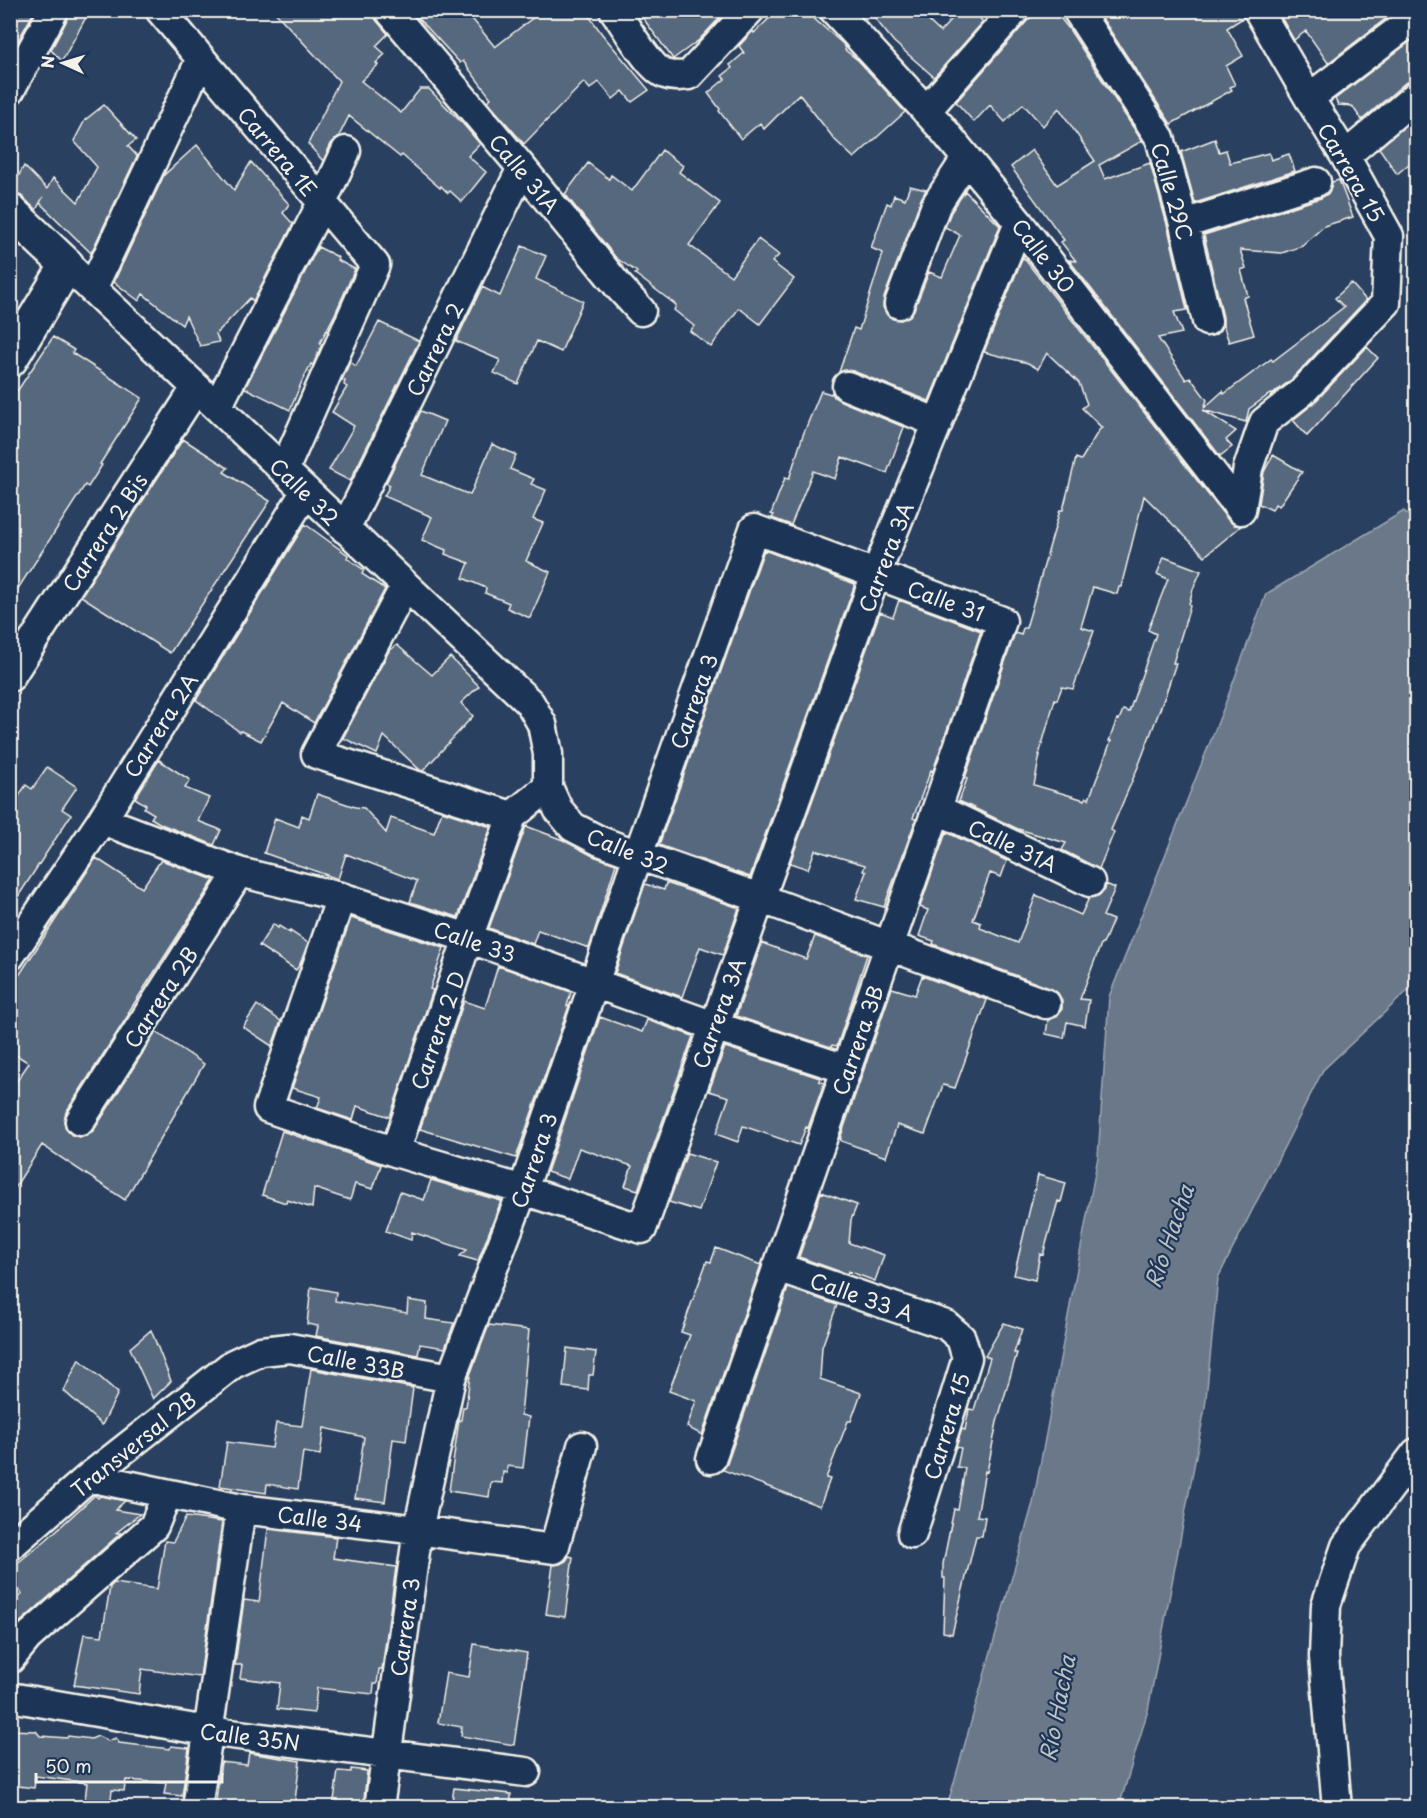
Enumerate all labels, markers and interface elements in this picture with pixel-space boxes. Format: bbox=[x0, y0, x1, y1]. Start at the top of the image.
north arrow bbox=[33, 33, 93, 93]
text: N bbox=[35, 55, 59, 69]
street label: Carrera 1E bbox=[231, 99, 325, 203]
street label: Carrera 15 bbox=[1310, 116, 1394, 228]
street label: Calle 31A bbox=[482, 126, 568, 220]
street label: Calle 29C bbox=[1144, 138, 1202, 244]
street label: Calle 30 bbox=[1005, 211, 1083, 299]
street label: Carrera 2 bbox=[397, 296, 471, 402]
street label: Calle 32 bbox=[263, 450, 347, 532]
street label: Carrera 2 Bis bbox=[53, 466, 155, 598]
street label: Carrera 3A bbox=[849, 497, 921, 617]
street label: Calle 31 bbox=[903, 571, 989, 629]
street label: Carrera 3 bbox=[661, 649, 725, 753]
street label: Carrera 2A bbox=[115, 666, 205, 784]
street label: Calle 31A bbox=[963, 810, 1063, 880]
street label: Calle 32 bbox=[582, 819, 674, 881]
street label: Calle 33 bbox=[429, 912, 521, 970]
street label: Carrera 2B bbox=[115, 940, 205, 1054]
street label: Carrera 3A bbox=[683, 953, 753, 1073]
street label: Carrera 2 D bbox=[402, 966, 472, 1094]
street label: Carrera 3B bbox=[823, 981, 891, 1099]
street label: Carrera 3 bbox=[502, 1108, 564, 1212]
water label: Río Hacha bbox=[1135, 1179, 1201, 1292]
street label: Calle 33 A bbox=[806, 1263, 918, 1329]
street label: Calle 33B bbox=[304, 1336, 408, 1386]
street label: Carrera 15 bbox=[915, 1368, 977, 1484]
street label: Transversal 2B bbox=[63, 1383, 203, 1505]
street label: Calle 34 bbox=[276, 1497, 364, 1539]
street label: Carrera 3 bbox=[381, 1575, 427, 1679]
water label: Río Hacha bbox=[1030, 1652, 1083, 1764]
street label: Calle 35N bbox=[198, 1714, 302, 1758]
scale bar bbox=[36, 1746, 222, 1784]
text: 50 m bbox=[45, 1752, 92, 1779]

